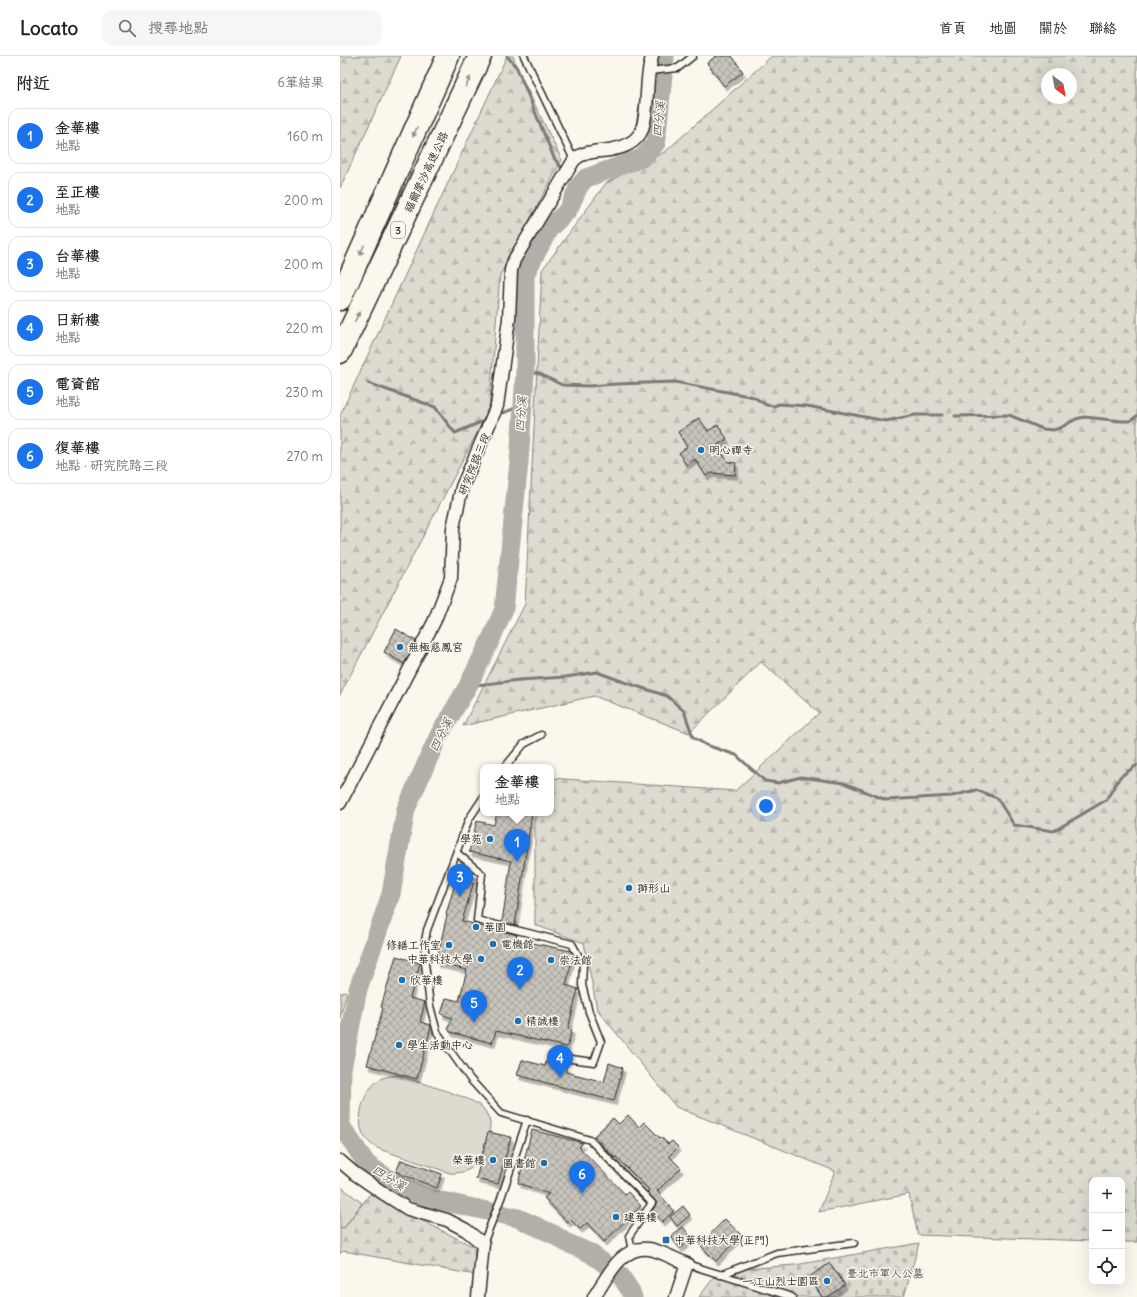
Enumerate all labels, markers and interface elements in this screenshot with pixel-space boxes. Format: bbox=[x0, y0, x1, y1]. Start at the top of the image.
search box bbox=[102, 10, 382, 46]
text: Locato bbox=[20, 16, 78, 40]
icon: search bbox=[116, 17, 138, 39]
text: 搜尋地點 bbox=[148, 18, 208, 37]
text: 首頁 bbox=[939, 19, 967, 37]
text: 地圖 bbox=[989, 19, 1017, 37]
text: 關於 bbox=[1039, 19, 1067, 37]
text: 聯絡 bbox=[1089, 19, 1117, 37]
north arrow bbox=[1041, 68, 1077, 104]
text: 附近 bbox=[16, 72, 50, 94]
text: 6筆結果 bbox=[277, 74, 324, 91]
one-way arrow bbox=[465, 76, 471, 88]
water label: 四分溪 bbox=[649, 99, 668, 138]
text: 金華樓 bbox=[55, 118, 100, 137]
one-way arrow bbox=[412, 126, 418, 138]
text: 1 bbox=[27, 128, 33, 145]
text: 160 m bbox=[287, 128, 323, 145]
street label: 福爾摩沙高速公路 bbox=[401, 129, 451, 215]
text: 地點 bbox=[55, 137, 81, 154]
text: 至正樓 bbox=[55, 182, 100, 201]
text: 2 bbox=[26, 192, 34, 209]
text: 200 m bbox=[284, 192, 323, 209]
text: 地點 bbox=[55, 201, 81, 218]
road number: 3 bbox=[391, 222, 405, 238]
one-way arrow bbox=[359, 245, 365, 256]
text: 台華樓 bbox=[55, 246, 100, 265]
text: 3 bbox=[26, 256, 34, 273]
text: 200 m bbox=[284, 256, 323, 273]
text: 地點 bbox=[55, 265, 81, 282]
text: 日新樓 bbox=[55, 310, 100, 329]
one-way arrow bbox=[354, 311, 360, 322]
text: 4 bbox=[26, 320, 34, 337]
text: 220 m bbox=[286, 320, 323, 337]
text: 地點 bbox=[55, 329, 81, 346]
text: 電資館 bbox=[55, 374, 100, 393]
text: 5 bbox=[26, 384, 34, 401]
text: 230 m bbox=[285, 384, 323, 401]
text: 地點 bbox=[55, 393, 81, 410]
water label: 四分溪 bbox=[512, 394, 529, 432]
street label: 研究院路三段 bbox=[455, 431, 493, 497]
text: 復華樓 bbox=[55, 438, 100, 457]
place label: 明心禪寺 bbox=[709, 443, 753, 457]
marker: 明心禪寺 bbox=[696, 445, 706, 455]
text: 6 bbox=[26, 448, 34, 465]
text: 270 m bbox=[286, 448, 323, 465]
text: 地點 · 研究院路三段 bbox=[55, 457, 168, 474]
place label: 無極慈鳳宮 bbox=[408, 640, 463, 654]
marker: 無極慈鳳宮 bbox=[395, 642, 405, 652]
water label: 四分溪 bbox=[426, 714, 456, 754]
popup bbox=[480, 764, 554, 816]
text: 金華樓 bbox=[494, 772, 540, 791]
text: 地點 bbox=[494, 791, 521, 808]
your location bbox=[756, 796, 776, 816]
pin: 1 bbox=[504, 829, 530, 862]
place label: 學苑 bbox=[460, 832, 482, 846]
marker: 學苑 bbox=[485, 834, 495, 844]
pin: 3 bbox=[447, 864, 473, 897]
place label: 獅形山 bbox=[637, 881, 670, 895]
marker: 獅形山 bbox=[624, 883, 634, 893]
place label: 華園 bbox=[484, 920, 506, 934]
marker: 華園 bbox=[471, 922, 481, 932]
place label: 電機館 bbox=[501, 937, 534, 951]
place label: 修繕工作室 bbox=[386, 938, 441, 952]
marker: 電機館 bbox=[488, 939, 498, 949]
marker: 修繕工作室 bbox=[444, 940, 454, 950]
place label: 中華科技大學 bbox=[407, 952, 473, 966]
place label: 崇法館 bbox=[559, 953, 592, 967]
marker: 中華科技大學 bbox=[476, 954, 486, 964]
marker: 崇法館 bbox=[546, 955, 556, 965]
pin: 2 bbox=[507, 957, 533, 990]
place label: 欣華樓 bbox=[410, 973, 443, 987]
marker: 欣華樓 bbox=[397, 975, 407, 985]
pin: 5 bbox=[461, 990, 487, 1023]
place label: 精誠樓 bbox=[526, 1014, 559, 1028]
marker: 精誠樓 bbox=[513, 1016, 523, 1026]
place label: 學生活動中心 bbox=[407, 1038, 473, 1052]
marker: 學生活動中心 bbox=[394, 1040, 404, 1050]
pin: 4 bbox=[547, 1045, 573, 1078]
place label: 榮華樓 bbox=[452, 1153, 485, 1167]
marker: 榮華樓 bbox=[488, 1155, 498, 1165]
place label: 圖書館 bbox=[503, 1156, 536, 1170]
marker: 圖書館 bbox=[539, 1158, 549, 1168]
pin: 6 bbox=[569, 1161, 595, 1194]
water label: 四分溪 bbox=[370, 1162, 409, 1194]
map controls bbox=[1089, 1177, 1125, 1285]
button: + bbox=[1089, 1177, 1125, 1213]
place label: 建華樓 bbox=[624, 1210, 657, 1224]
marker: 建華樓 bbox=[611, 1212, 621, 1222]
button: − bbox=[1089, 1213, 1125, 1249]
place label: 中華科技大學(正門) bbox=[674, 1233, 769, 1247]
marker: 中華科技大學(正門) bbox=[661, 1235, 671, 1245]
button: locate bbox=[1089, 1249, 1125, 1285]
park label: 臺北市軍人公墓 bbox=[847, 1266, 924, 1280]
place label: 一江山烈士園區 bbox=[742, 1274, 819, 1288]
marker: 一江山烈士園區 bbox=[822, 1276, 832, 1286]

